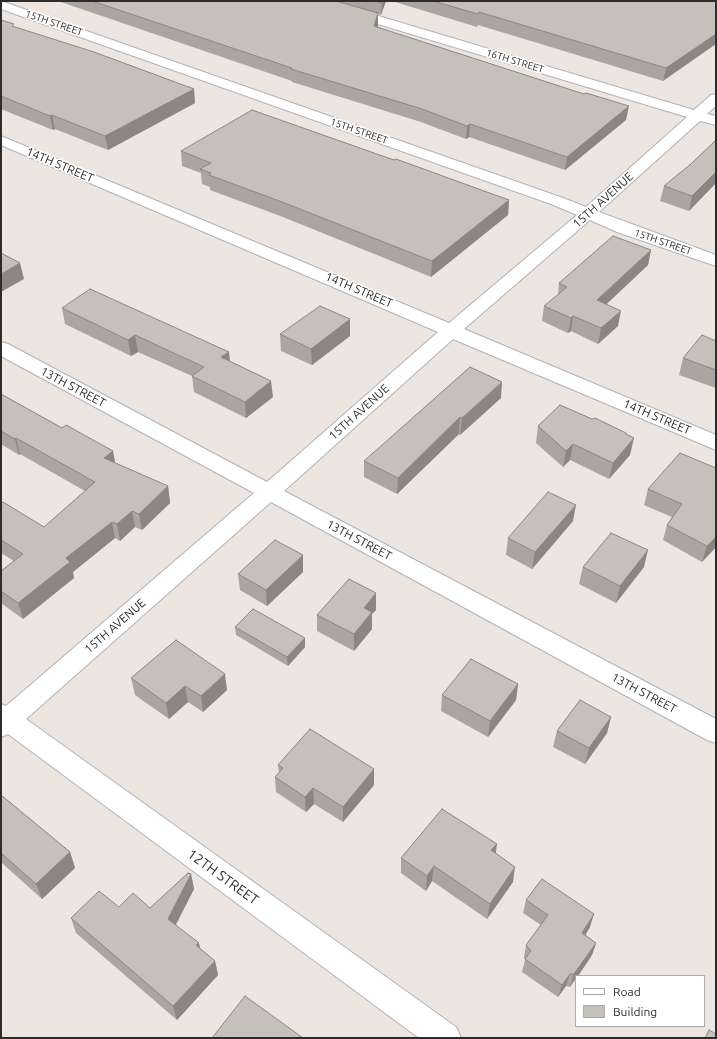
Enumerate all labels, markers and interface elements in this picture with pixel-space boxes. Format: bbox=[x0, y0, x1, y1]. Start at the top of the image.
street label: 15TH STREET bbox=[24, 8, 84, 38]
street label: 16TH STREET bbox=[485, 47, 545, 75]
street label: 15TH STREET bbox=[329, 116, 389, 146]
street label: 14TH STREET bbox=[24, 144, 96, 186]
street label: 15TH AVENUE bbox=[570, 169, 636, 231]
street label: 15TH STREET bbox=[633, 227, 693, 257]
street label: 14TH STREET bbox=[323, 269, 395, 311]
street label: 13TH STREET bbox=[38, 364, 108, 410]
street label: 15TH AVENUE bbox=[326, 381, 392, 443]
street label: 14TH STREET bbox=[621, 396, 693, 438]
street label: 13TH STREET bbox=[324, 517, 394, 563]
street label: 15TH AVENUE bbox=[81, 596, 149, 656]
street label: 13TH STREET bbox=[609, 670, 679, 716]
street label: 12TH STREET bbox=[184, 846, 262, 908]
legend bbox=[575, 975, 705, 1027]
text: Road bbox=[613, 985, 641, 998]
text: Building bbox=[613, 1005, 657, 1018]

